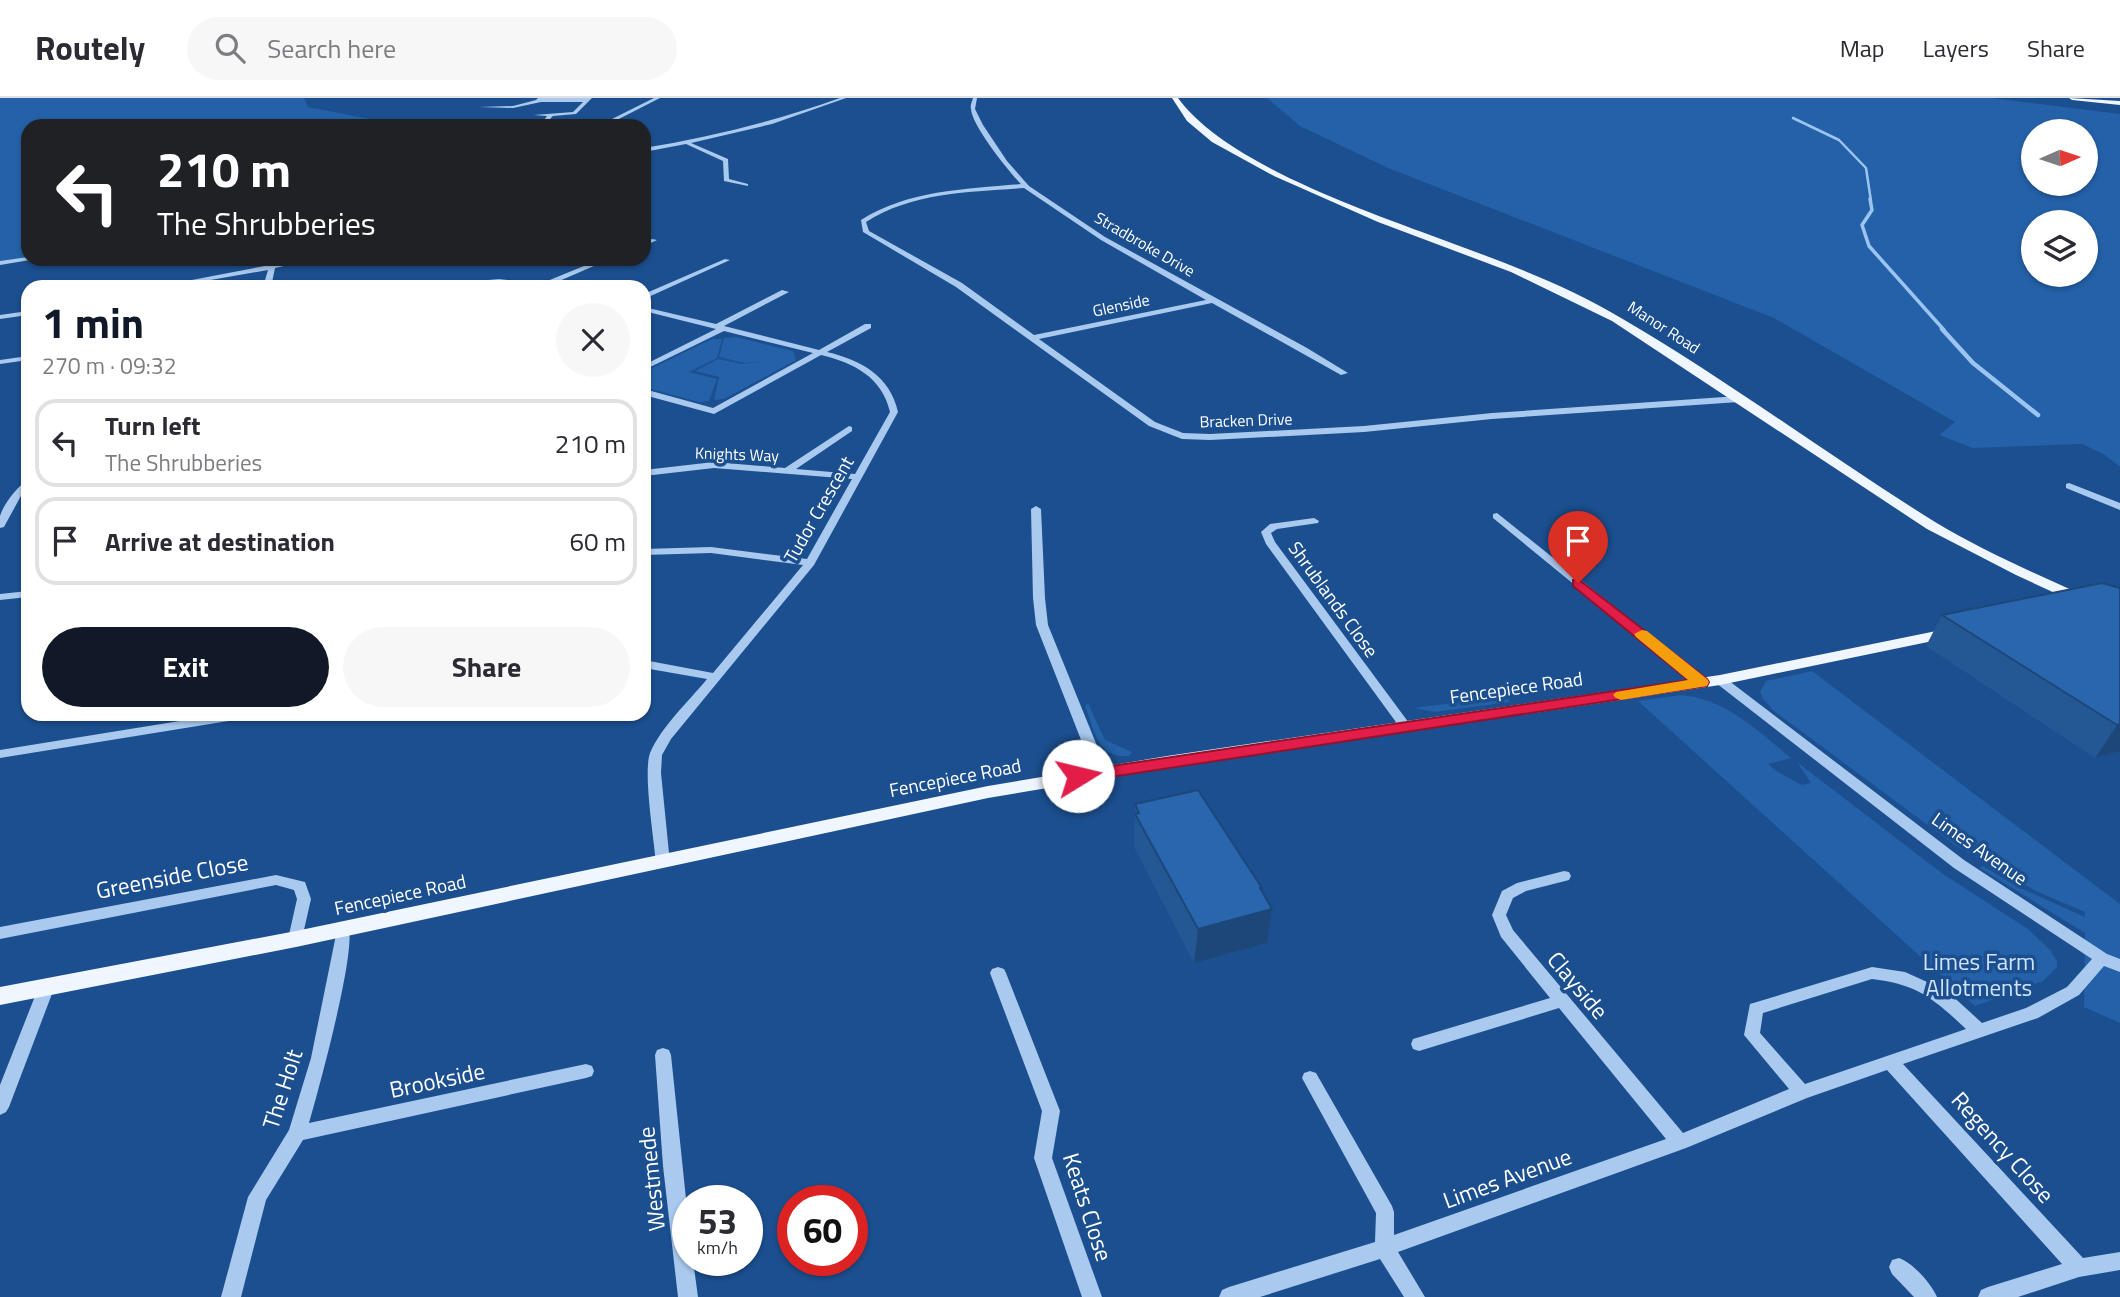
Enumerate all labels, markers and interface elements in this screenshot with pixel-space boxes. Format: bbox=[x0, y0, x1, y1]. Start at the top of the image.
search box bbox=[187, 17, 677, 80]
text: Routely bbox=[35, 23, 145, 73]
icon: search bbox=[211, 29, 249, 67]
text: Search here bbox=[267, 29, 396, 68]
text: Map bbox=[1840, 30, 1885, 66]
text: Layers bbox=[1923, 30, 1989, 66]
text: Share bbox=[2027, 30, 2085, 66]
north arrow bbox=[2021, 119, 2098, 196]
map controls bbox=[2021, 119, 2098, 287]
text: 210 m bbox=[157, 131, 291, 206]
icon: left bbox=[42, 147, 133, 238]
text: The Shrubberies bbox=[157, 199, 376, 247]
street label: Stradbroke Drive bbox=[1090, 205, 1200, 283]
button: layers bbox=[2021, 210, 2098, 287]
street label: Glenside bbox=[1090, 287, 1152, 323]
text: 1 min bbox=[42, 290, 144, 354]
street label: Manor Road bbox=[1623, 295, 1705, 359]
button: close bbox=[556, 303, 630, 377]
text: 270 m · 09:32 bbox=[42, 348, 177, 383]
text: Turn left bbox=[105, 406, 200, 445]
street label: Bracken Drive bbox=[1199, 406, 1293, 434]
icon: left bbox=[46, 424, 84, 462]
text: 210 m bbox=[555, 424, 626, 463]
street label: Knights Way bbox=[695, 441, 780, 467]
text: The Shrubberies bbox=[105, 445, 262, 480]
street label: Tudor Crescent bbox=[776, 450, 860, 568]
pin bbox=[1548, 511, 1608, 583]
icon: arrive bbox=[46, 522, 84, 560]
text: Arrive at destination bbox=[105, 522, 335, 561]
text: 60 m bbox=[569, 522, 626, 561]
icon: arrive bbox=[1559, 522, 1597, 560]
street label: Shrublands Close bbox=[1282, 535, 1386, 663]
button: Exit bbox=[42, 627, 329, 707]
button: Share bbox=[343, 627, 630, 707]
street label: Fencepiece Road bbox=[1448, 663, 1584, 711]
position arrow bbox=[1041, 739, 1115, 813]
street label: Fencepiece Road bbox=[886, 750, 1024, 804]
street label: Limes Avenue bbox=[1926, 804, 2034, 892]
street label: Greenside Close bbox=[93, 844, 251, 908]
street label: Fencepiece Road bbox=[331, 866, 469, 922]
street label: Clayside bbox=[1539, 943, 1617, 1027]
park label: Limes Farm Allotments bbox=[1923, 944, 2035, 1005]
street label: The Holt bbox=[253, 1045, 311, 1133]
street label: Brookside bbox=[386, 1053, 488, 1107]
street label: Regency Close bbox=[1943, 1083, 2063, 1211]
street label: Westmede bbox=[628, 1125, 674, 1233]
street label: Limes Avenue bbox=[1438, 1139, 1576, 1217]
street label: Keats Close bbox=[1054, 1148, 1122, 1266]
speed limit sign: 60 bbox=[777, 1185, 868, 1276]
text: 53 bbox=[698, 1194, 737, 1248]
text: km/h bbox=[697, 1234, 738, 1261]

